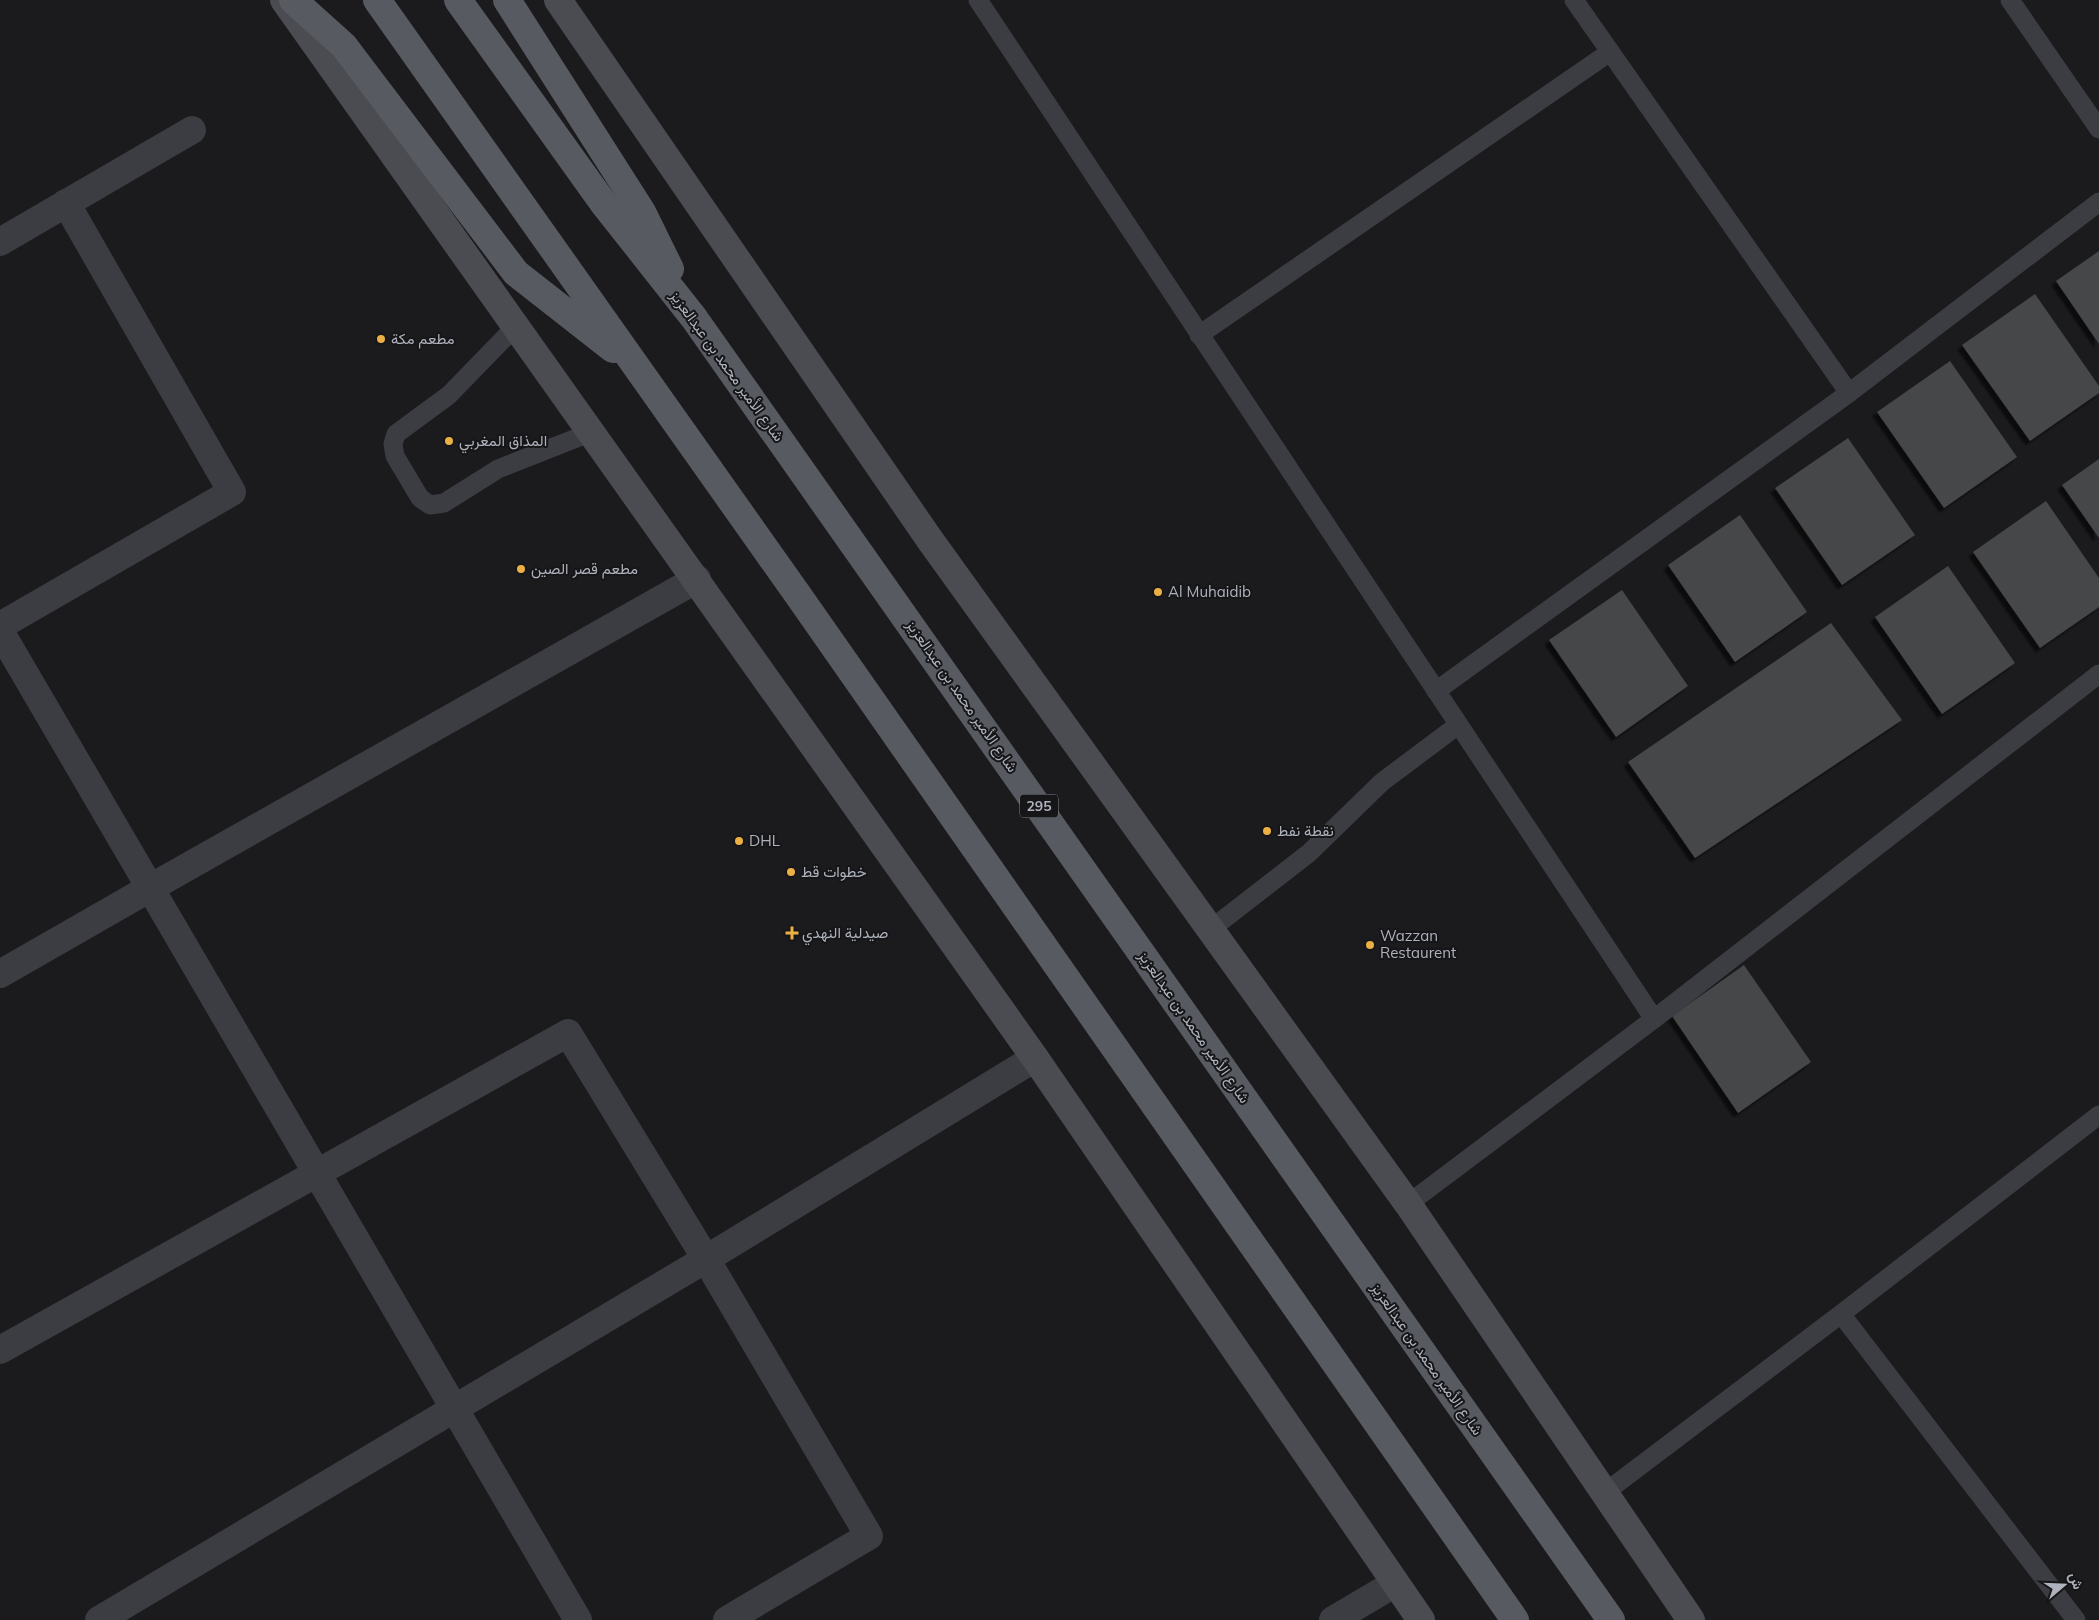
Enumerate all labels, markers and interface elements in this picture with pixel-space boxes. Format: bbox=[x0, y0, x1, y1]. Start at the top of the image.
street label: شارع الأمير محمد بن عبدالعزيز bbox=[664, 286, 789, 446]
place label: مطعم مكة bbox=[391, 329, 455, 349]
marker: مطعم مكة bbox=[375, 333, 387, 345]
place label: المذاق المغربي bbox=[459, 431, 547, 454]
marker: المذاق المغربي bbox=[443, 435, 455, 447]
place label: مطعم قصر الصين bbox=[531, 559, 638, 579]
marker: مطعم قصر الصين bbox=[515, 563, 527, 575]
place label: Al Muhaidib bbox=[1168, 582, 1251, 601]
marker: Al Muhaidib bbox=[1152, 586, 1164, 598]
street label: شارع الأمير محمد بن عبدالعزيز bbox=[900, 615, 1022, 777]
road number: 295 bbox=[1020, 794, 1058, 818]
place label: نقطة نفط bbox=[1277, 821, 1334, 840]
marker: نقطة نفط bbox=[1261, 825, 1273, 837]
place label: DHL bbox=[749, 831, 780, 850]
marker: DHL bbox=[733, 835, 745, 847]
place label: خطوات قط bbox=[801, 862, 867, 881]
marker: خطوات قط bbox=[785, 866, 797, 878]
place label: صيدلية النهدي bbox=[802, 923, 888, 946]
place label: Wazzan Restaurent bbox=[1380, 926, 1456, 962]
marker: صيدلية النهدي bbox=[786, 927, 798, 939]
marker: Wazzan Restaurent bbox=[1364, 939, 1376, 951]
street label: شارع الأمير محمد بن عبدالعزيز bbox=[1132, 946, 1254, 1108]
street label: شارع الأمير محمد بن عبدالعزيز bbox=[1365, 1278, 1487, 1440]
north arrow bbox=[2039, 1560, 2089, 1610]
text: ش bbox=[2065, 1570, 2088, 1592]

